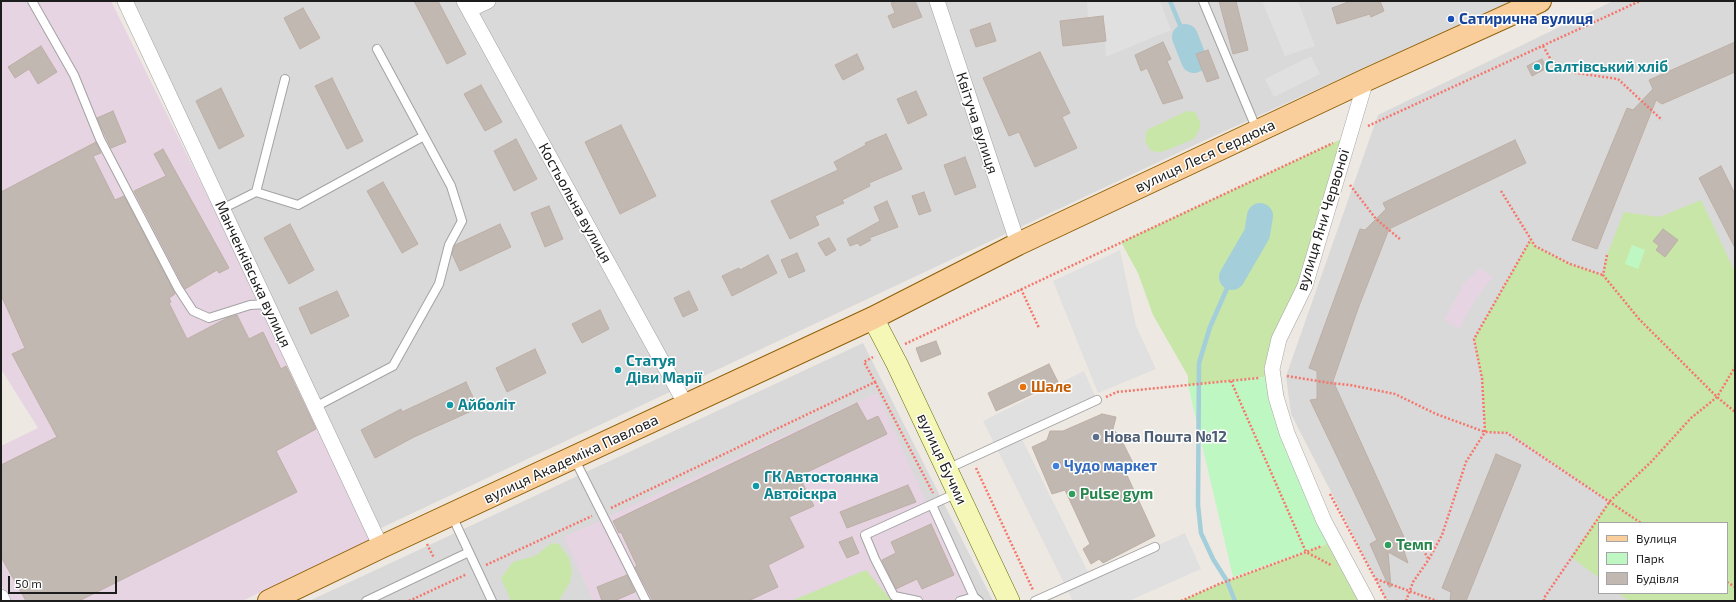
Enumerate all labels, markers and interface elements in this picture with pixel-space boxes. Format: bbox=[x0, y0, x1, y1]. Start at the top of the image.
place label: Сатирична вулиця bbox=[1459, 10, 1593, 28]
marker: Сатирична вулиця bbox=[1446, 14, 1456, 24]
place label: Салтівський хліб bbox=[1545, 58, 1668, 76]
marker: Салтівський хліб bbox=[1532, 62, 1542, 72]
street label: Квітуча вулиця bbox=[952, 70, 1002, 176]
street label: вулиця Леся Сердюка bbox=[1132, 116, 1278, 196]
street label: Костьольна вулиця bbox=[534, 140, 616, 266]
street label: вулиця Яни Червоної bbox=[1293, 147, 1353, 293]
street label: Манченківська вулиця bbox=[211, 198, 295, 350]
place label: Статуя Діви Марії bbox=[626, 352, 702, 387]
marker: Статуя Діви Марії bbox=[613, 365, 623, 375]
place label: Шале bbox=[1031, 378, 1072, 396]
marker: Шале bbox=[1018, 382, 1028, 392]
place label: Айболіт bbox=[458, 396, 515, 414]
marker: Айболіт bbox=[445, 400, 455, 410]
street label: вулиця Академіка Павлова bbox=[481, 411, 661, 507]
street label: вулиця Бучми bbox=[913, 411, 971, 507]
place label: Нова Пошта №12 bbox=[1104, 428, 1227, 446]
marker: Нова Пошта №12 bbox=[1091, 432, 1101, 442]
place label: Чудо маркет bbox=[1064, 457, 1157, 475]
marker: Чудо маркет bbox=[1051, 461, 1061, 471]
place label: ГК Автостоянка Автоіскра bbox=[764, 468, 879, 503]
marker: ГК Автостоянка Автоіскра bbox=[751, 481, 761, 491]
place label: Pulse gym bbox=[1080, 485, 1153, 503]
marker: Pulse gym bbox=[1067, 489, 1077, 499]
legend bbox=[1598, 522, 1728, 594]
text: Вулиця bbox=[1636, 531, 1677, 545]
place label: Темп bbox=[1396, 536, 1433, 554]
marker: Темп bbox=[1383, 540, 1393, 550]
text: Парк bbox=[1636, 551, 1664, 565]
scale bar bbox=[10, 568, 119, 594]
text: Будівля bbox=[1636, 571, 1679, 585]
text: 50 m bbox=[15, 576, 42, 590]

